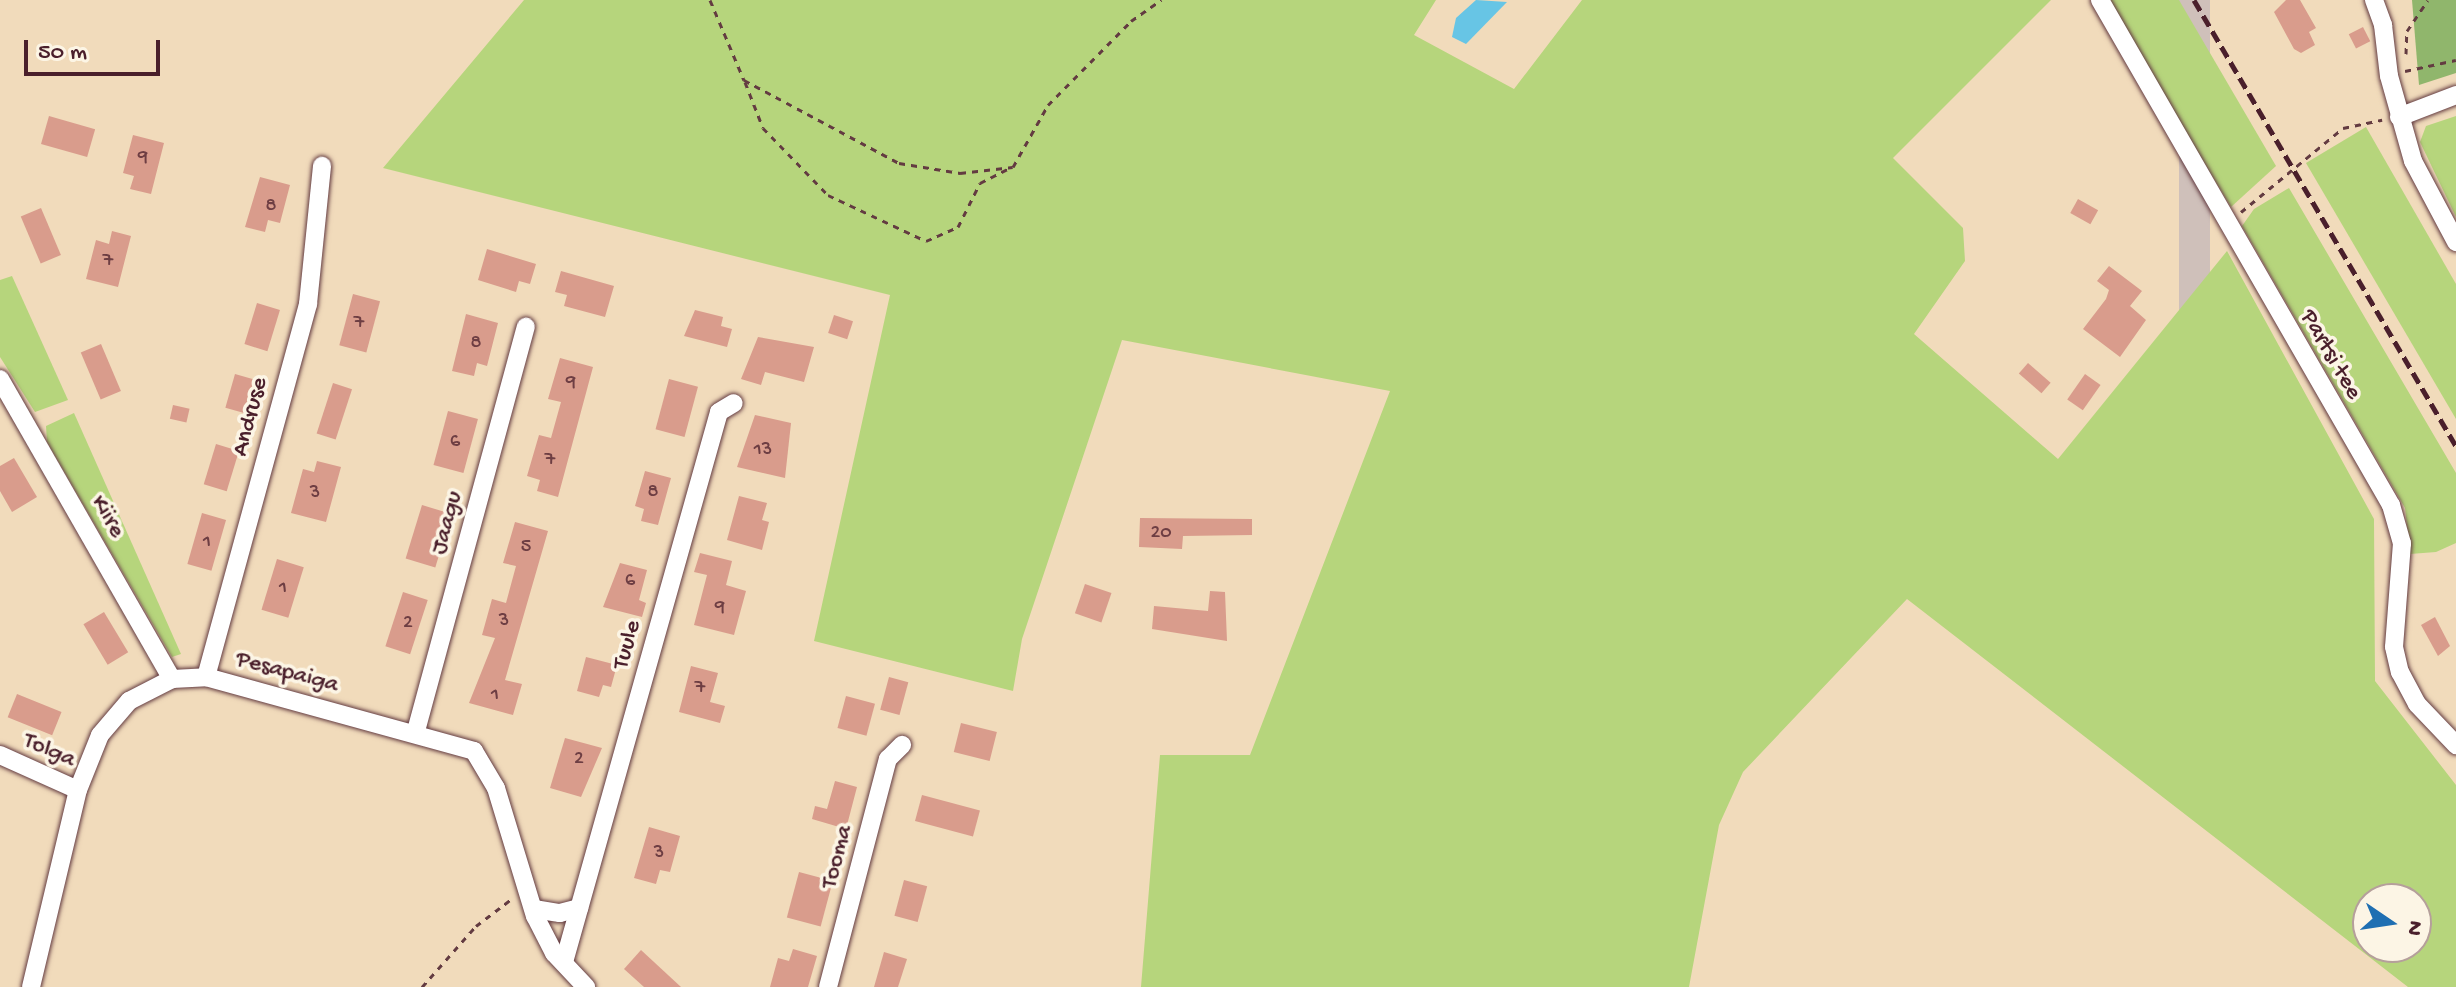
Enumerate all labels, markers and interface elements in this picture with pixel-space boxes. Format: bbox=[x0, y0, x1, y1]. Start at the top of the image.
scale bar bbox=[28, 24, 164, 74]
text: 50 m bbox=[38, 39, 87, 68]
house number: 9 bbox=[138, 146, 148, 170]
house number: 8 bbox=[266, 194, 276, 218]
house number: 7 bbox=[103, 249, 113, 273]
street label: Partsi tee bbox=[2293, 305, 2367, 405]
house number: 7 bbox=[354, 311, 364, 335]
house number: 8 bbox=[471, 331, 481, 355]
house number: 9 bbox=[566, 371, 576, 395]
street label: Andruse bbox=[227, 374, 275, 460]
house number: 6 bbox=[450, 430, 460, 454]
house number: 13 bbox=[754, 438, 772, 462]
house number: 7 bbox=[545, 448, 555, 472]
house number: 8 bbox=[648, 480, 658, 504]
house number: 3 bbox=[310, 481, 320, 505]
street label: Jaagu bbox=[426, 488, 470, 558]
street label: Kiire bbox=[83, 491, 131, 543]
house number: 20 bbox=[1150, 521, 1172, 545]
house number: 1 bbox=[203, 530, 211, 554]
house number: 5 bbox=[521, 535, 531, 559]
house number: 6 bbox=[625, 569, 635, 593]
house number: 1 bbox=[279, 576, 287, 600]
house number: 9 bbox=[715, 596, 725, 620]
house number: 3 bbox=[499, 609, 509, 633]
house number: 2 bbox=[403, 611, 413, 635]
street label: Tuule bbox=[607, 617, 649, 673]
street label: Pesapaiga bbox=[233, 645, 341, 701]
house number: 7 bbox=[695, 676, 705, 700]
house number: 1 bbox=[491, 683, 499, 707]
street label: Tolga bbox=[18, 727, 80, 775]
house number: 2 bbox=[574, 747, 584, 771]
street label: Tooma bbox=[816, 822, 860, 892]
house number: 3 bbox=[654, 841, 664, 865]
north arrow bbox=[2352, 883, 2432, 963]
text: N bbox=[2399, 918, 2428, 938]

